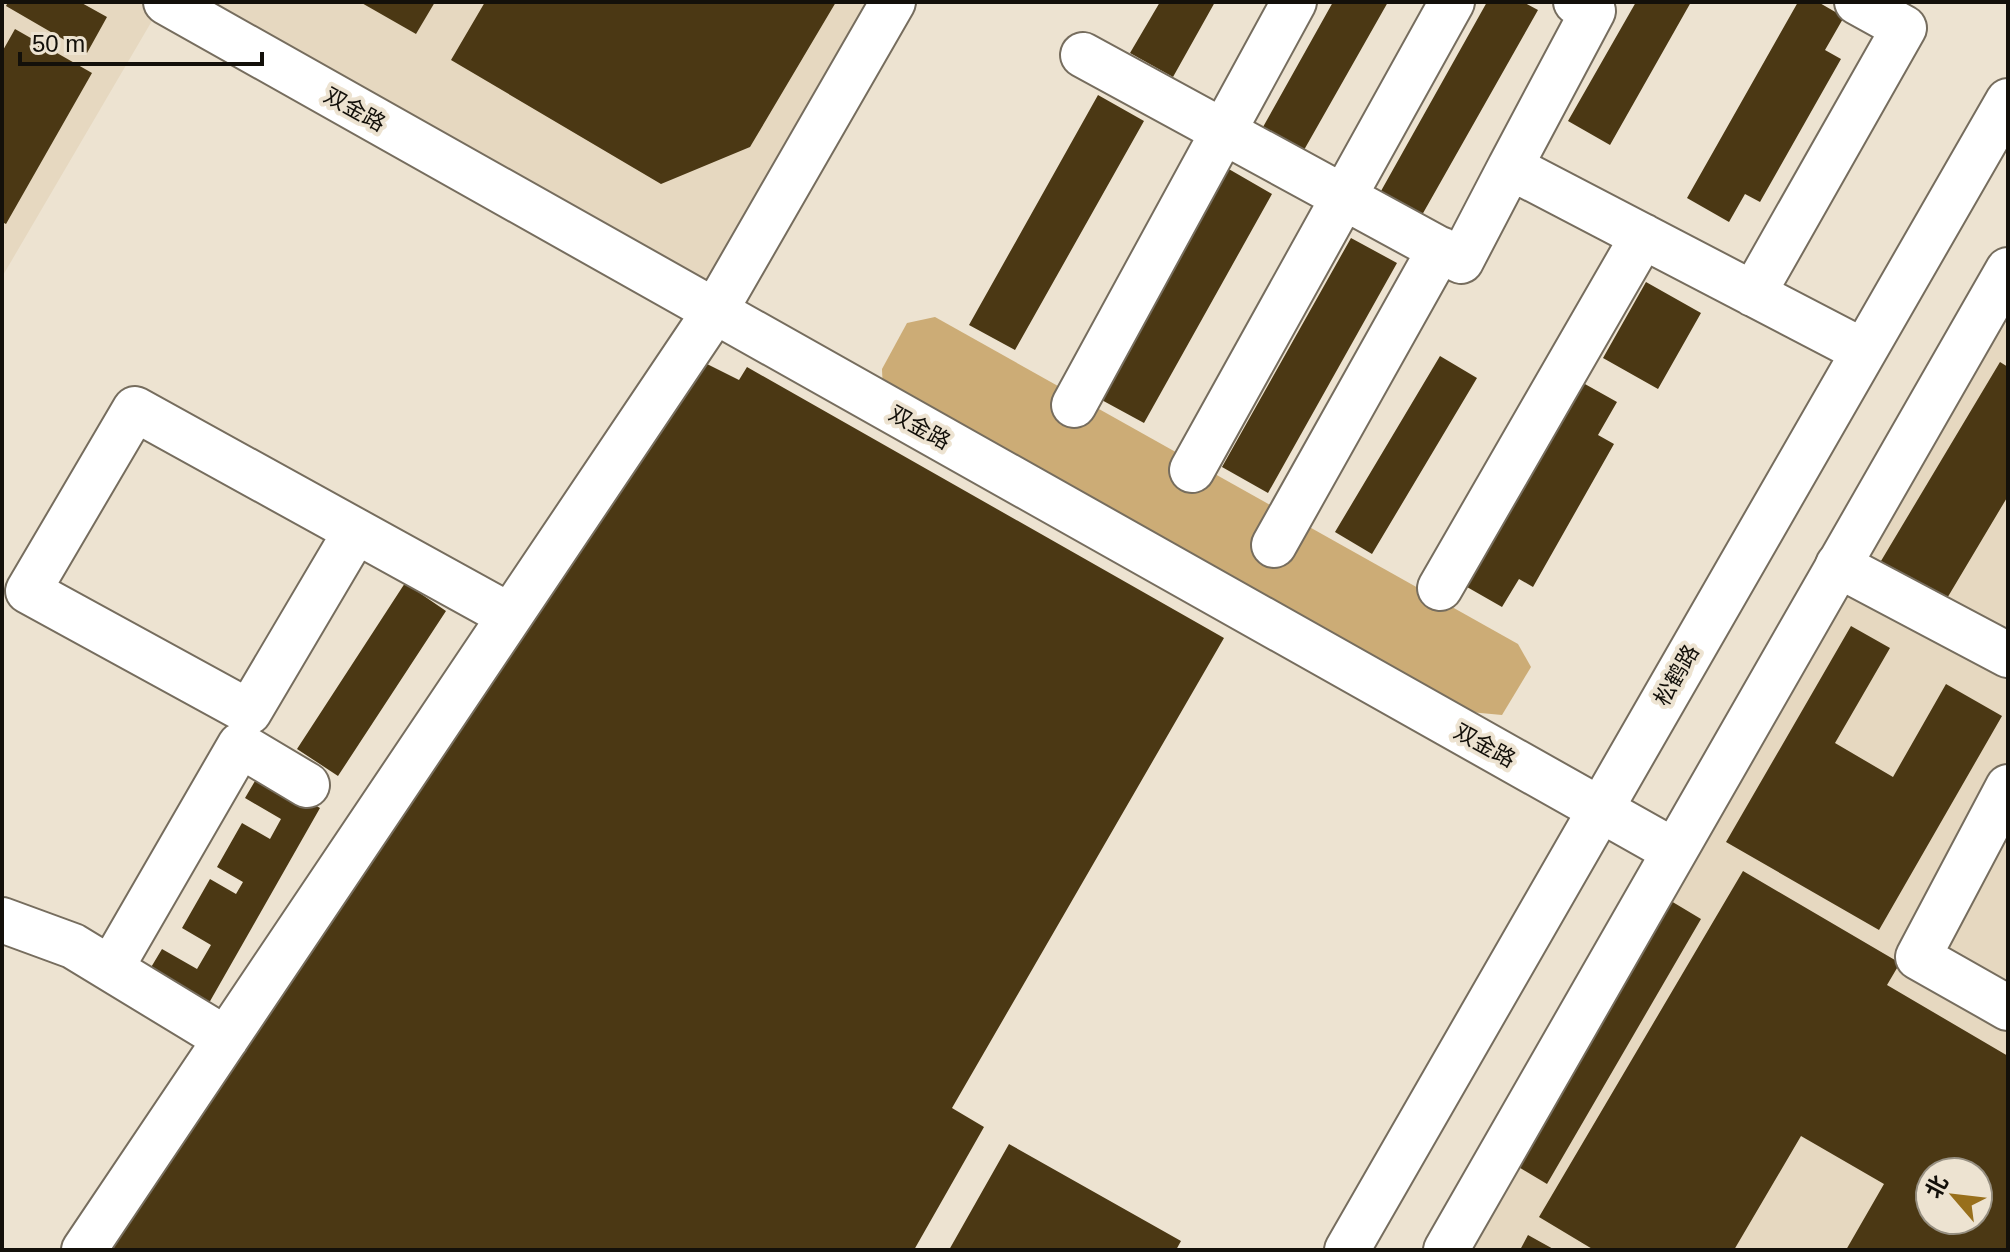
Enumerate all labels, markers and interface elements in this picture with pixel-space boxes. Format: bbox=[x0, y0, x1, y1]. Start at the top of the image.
scale bar bbox=[20, 16, 262, 66]
text: 50 m bbox=[32, 30, 85, 57]
street label: 双金路 bbox=[320, 83, 390, 136]
street label: 双金路 bbox=[885, 401, 955, 454]
street label: 松鹤路 bbox=[1649, 640, 1704, 710]
street label: 双金路 bbox=[1450, 719, 1520, 772]
north arrow bbox=[1914, 1156, 1994, 1236]
text: 北 bbox=[1921, 1171, 1953, 1202]

